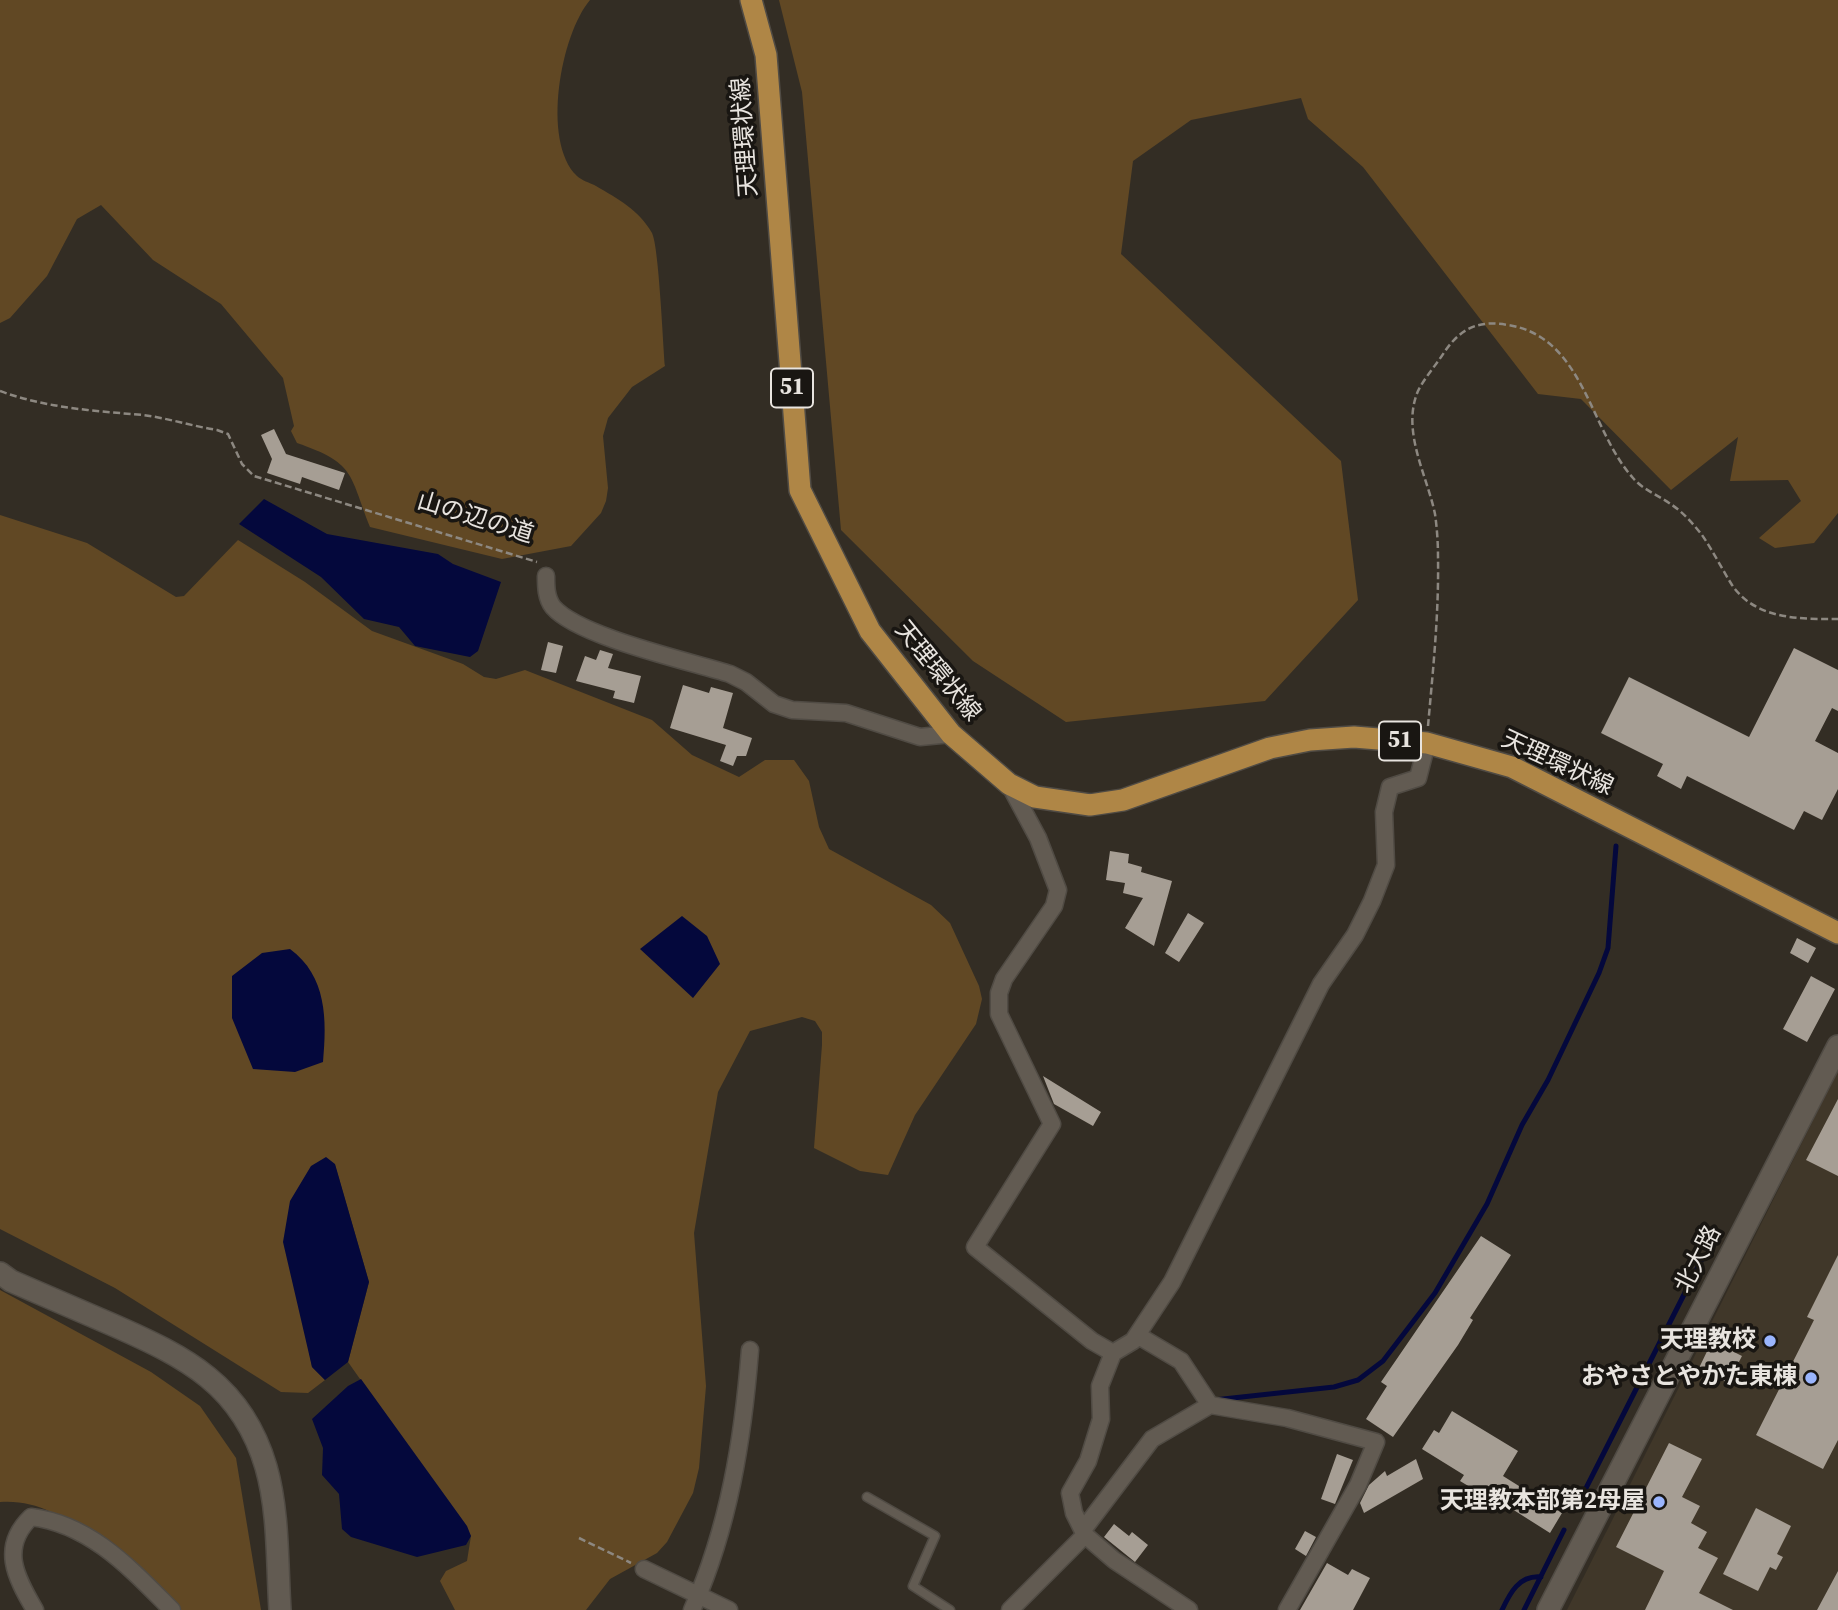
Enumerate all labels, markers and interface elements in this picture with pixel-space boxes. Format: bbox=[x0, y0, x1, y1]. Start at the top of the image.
street label: 天理環状線 bbox=[727, 76, 765, 198]
road number: 51 bbox=[771, 368, 813, 408]
street label: 山の辺の道 bbox=[413, 488, 537, 550]
street label: 天理環状線 bbox=[888, 616, 986, 728]
road number: 51 bbox=[1379, 722, 1421, 761]
street label: 天理環状線 bbox=[1497, 726, 1617, 802]
street label: 北大路 bbox=[1670, 1221, 1728, 1299]
place label: 天理教校 bbox=[1660, 1327, 1756, 1355]
marker: 天理教校 bbox=[1762, 1333, 1778, 1349]
place label: おやさとやかた東棟 bbox=[1581, 1364, 1797, 1392]
marker: おやさとやかた東棟 bbox=[1803, 1370, 1819, 1386]
place label: 天理教本部第2母屋 bbox=[1440, 1488, 1645, 1516]
marker: 天理教本部第2母屋 bbox=[1651, 1494, 1667, 1510]

